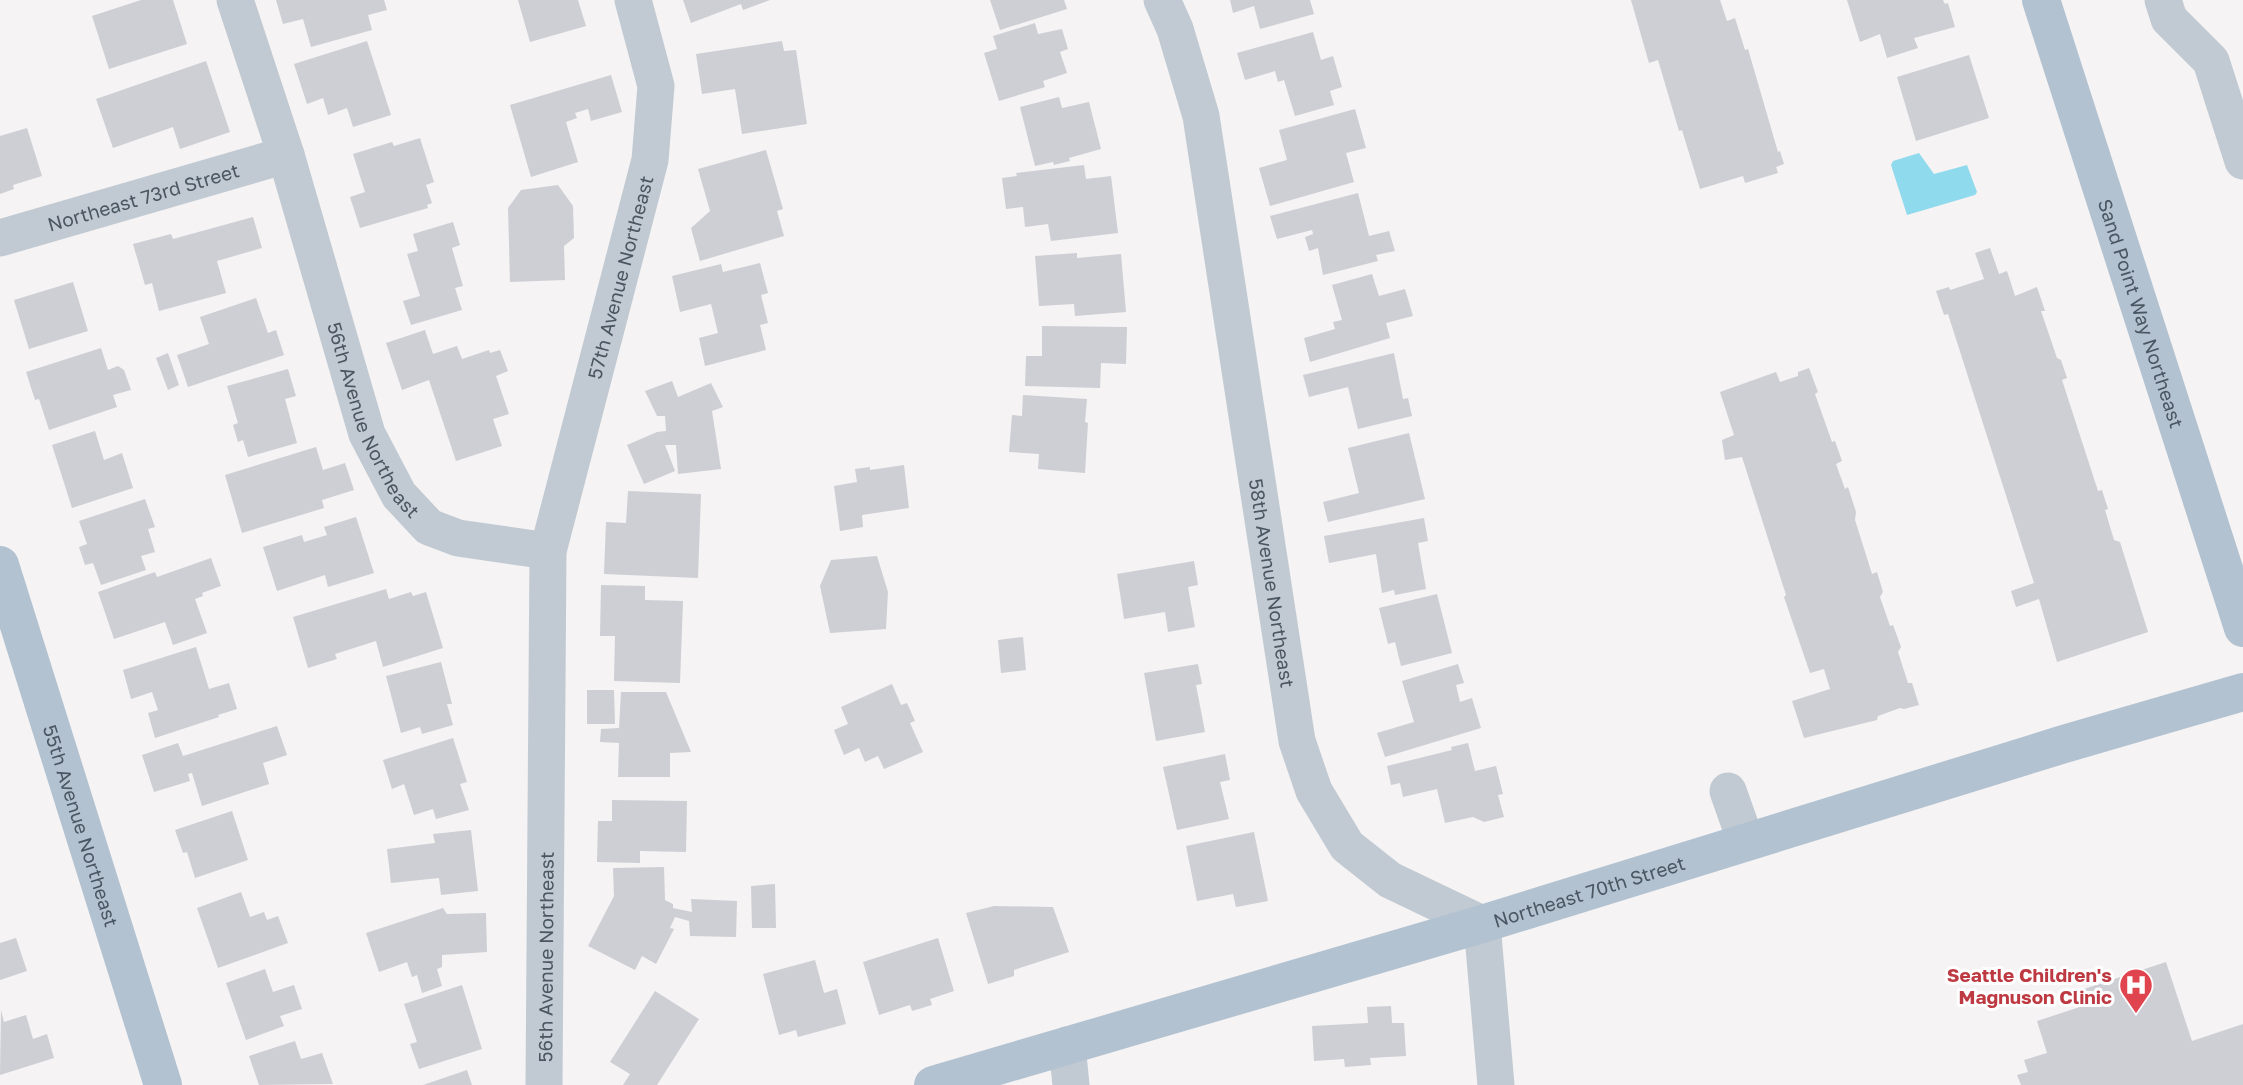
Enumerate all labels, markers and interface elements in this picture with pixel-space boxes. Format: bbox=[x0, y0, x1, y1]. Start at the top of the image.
street label: Northeast 73rd Street bbox=[45, 158, 242, 235]
street label: 57th Avenue Northeast bbox=[582, 173, 657, 381]
street label: Sand Point Way Northeast bbox=[2094, 196, 2189, 431]
street label: 56th Avenue Northeast bbox=[324, 319, 425, 522]
street label: 58th Avenue Northeast bbox=[1245, 477, 1300, 689]
street label: 55th Avenue Northeast bbox=[39, 722, 124, 929]
street label: Northeast 70th Street bbox=[1490, 850, 1688, 931]
street label: 56th Avenue Northeast bbox=[533, 851, 557, 1063]
place label: Seattle Children's Magnuson Clinic bbox=[1947, 963, 2112, 1008]
hospital icon: Seattle Children's Magnuson Clinic bbox=[2117, 966, 2155, 1015]

